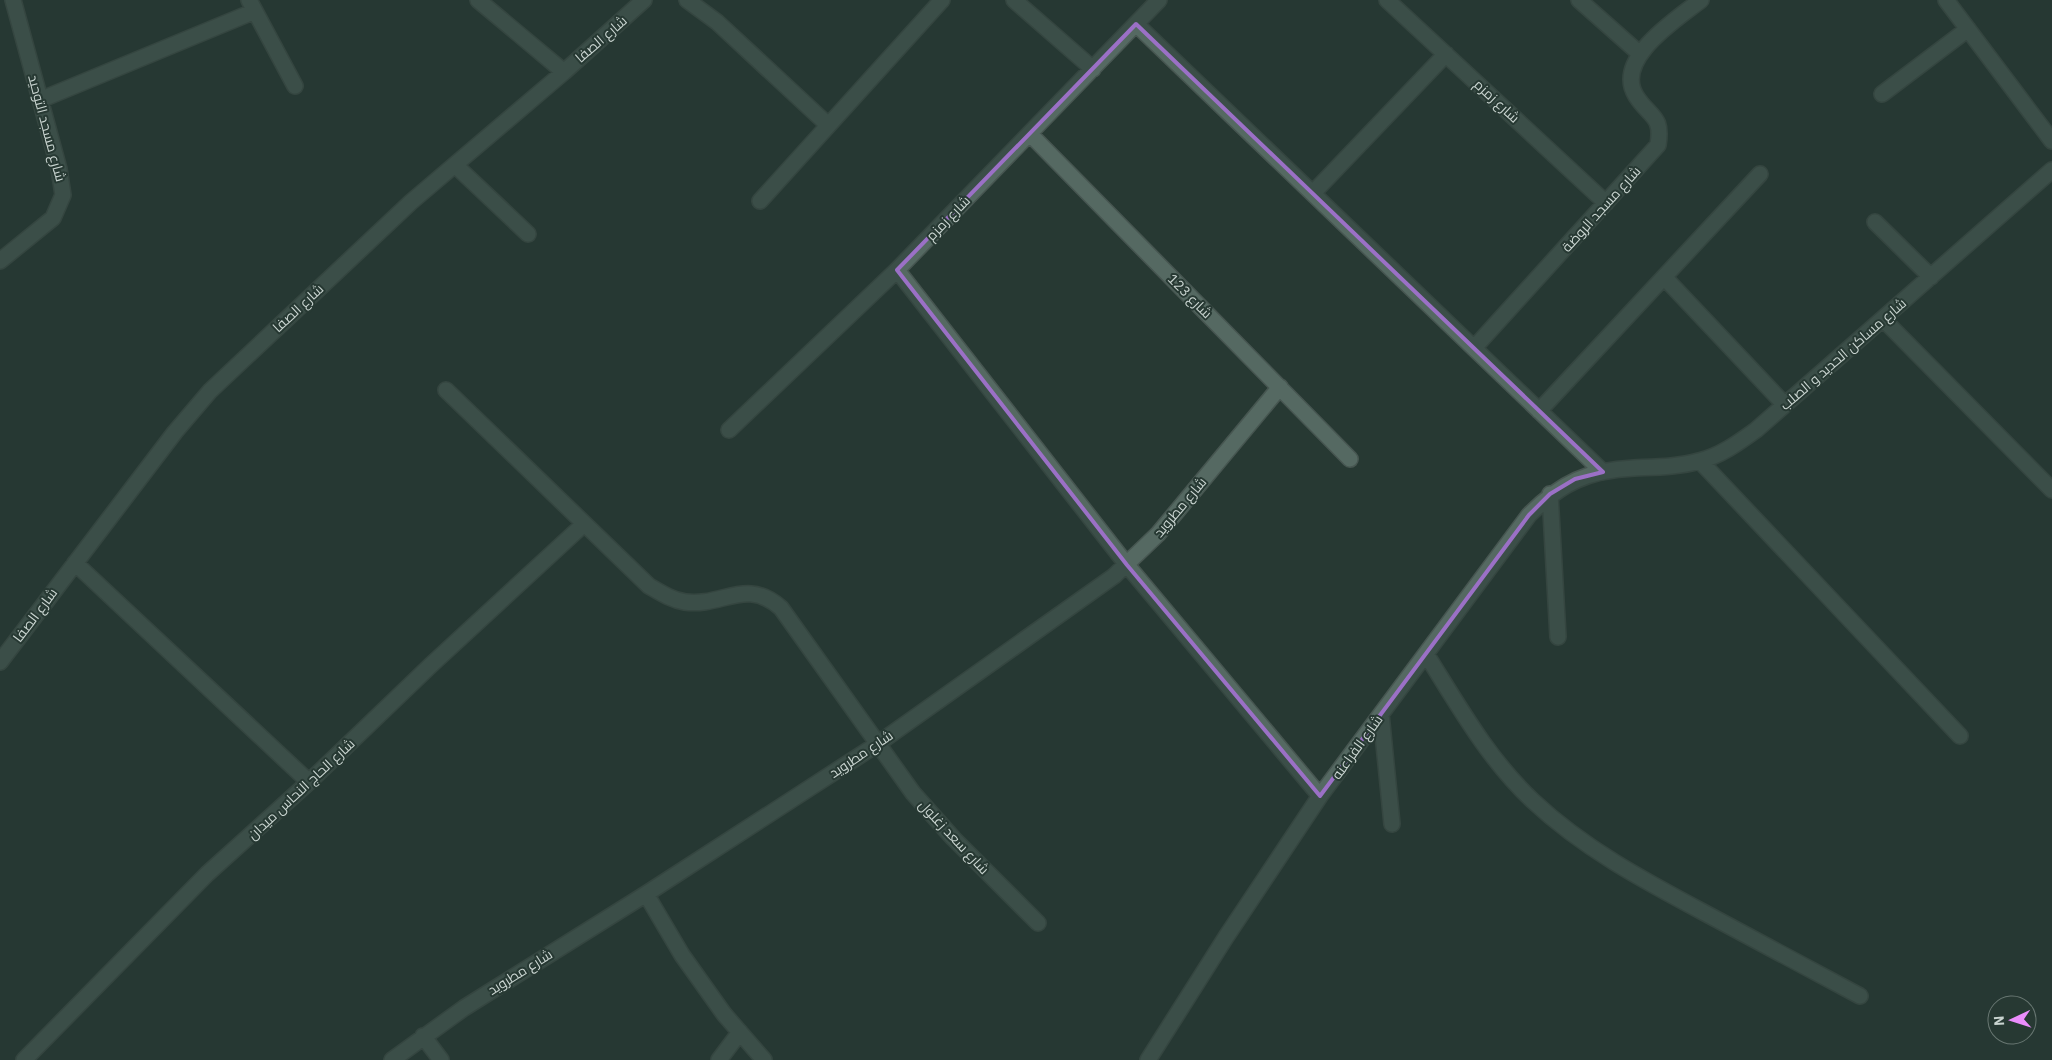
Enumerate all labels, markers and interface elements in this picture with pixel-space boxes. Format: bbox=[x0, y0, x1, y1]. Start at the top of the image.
street label: شارع الصفا bbox=[571, 12, 631, 66]
street label: شارع مسجد التوحيد bbox=[24, 73, 70, 183]
street label: شارع زمزم bbox=[1470, 75, 1524, 127]
street label: شارع مسجد الروضة bbox=[1558, 162, 1644, 256]
street label: شارع زمزم bbox=[922, 192, 975, 245]
street label: شارع 123 bbox=[1164, 270, 1216, 322]
street label: شارع الصفا bbox=[269, 280, 327, 336]
street label: شارع مساكن الحديد و الصلب bbox=[1776, 294, 1910, 414]
street label: شارع مطرويد bbox=[1150, 473, 1210, 541]
street label: شارع الصفا bbox=[9, 584, 61, 646]
street label: شارع الفراعنه bbox=[1328, 711, 1386, 783]
street label: شارع مطرويد bbox=[826, 726, 896, 782]
street label: شارع الحاج النحاس ميدان bbox=[244, 735, 358, 843]
street label: شارع سعد زغلول bbox=[915, 796, 993, 878]
street label: شارع مطرويد bbox=[484, 945, 556, 999]
north arrow bbox=[1987, 995, 2037, 1045]
text: N bbox=[1990, 1015, 2008, 1027]

